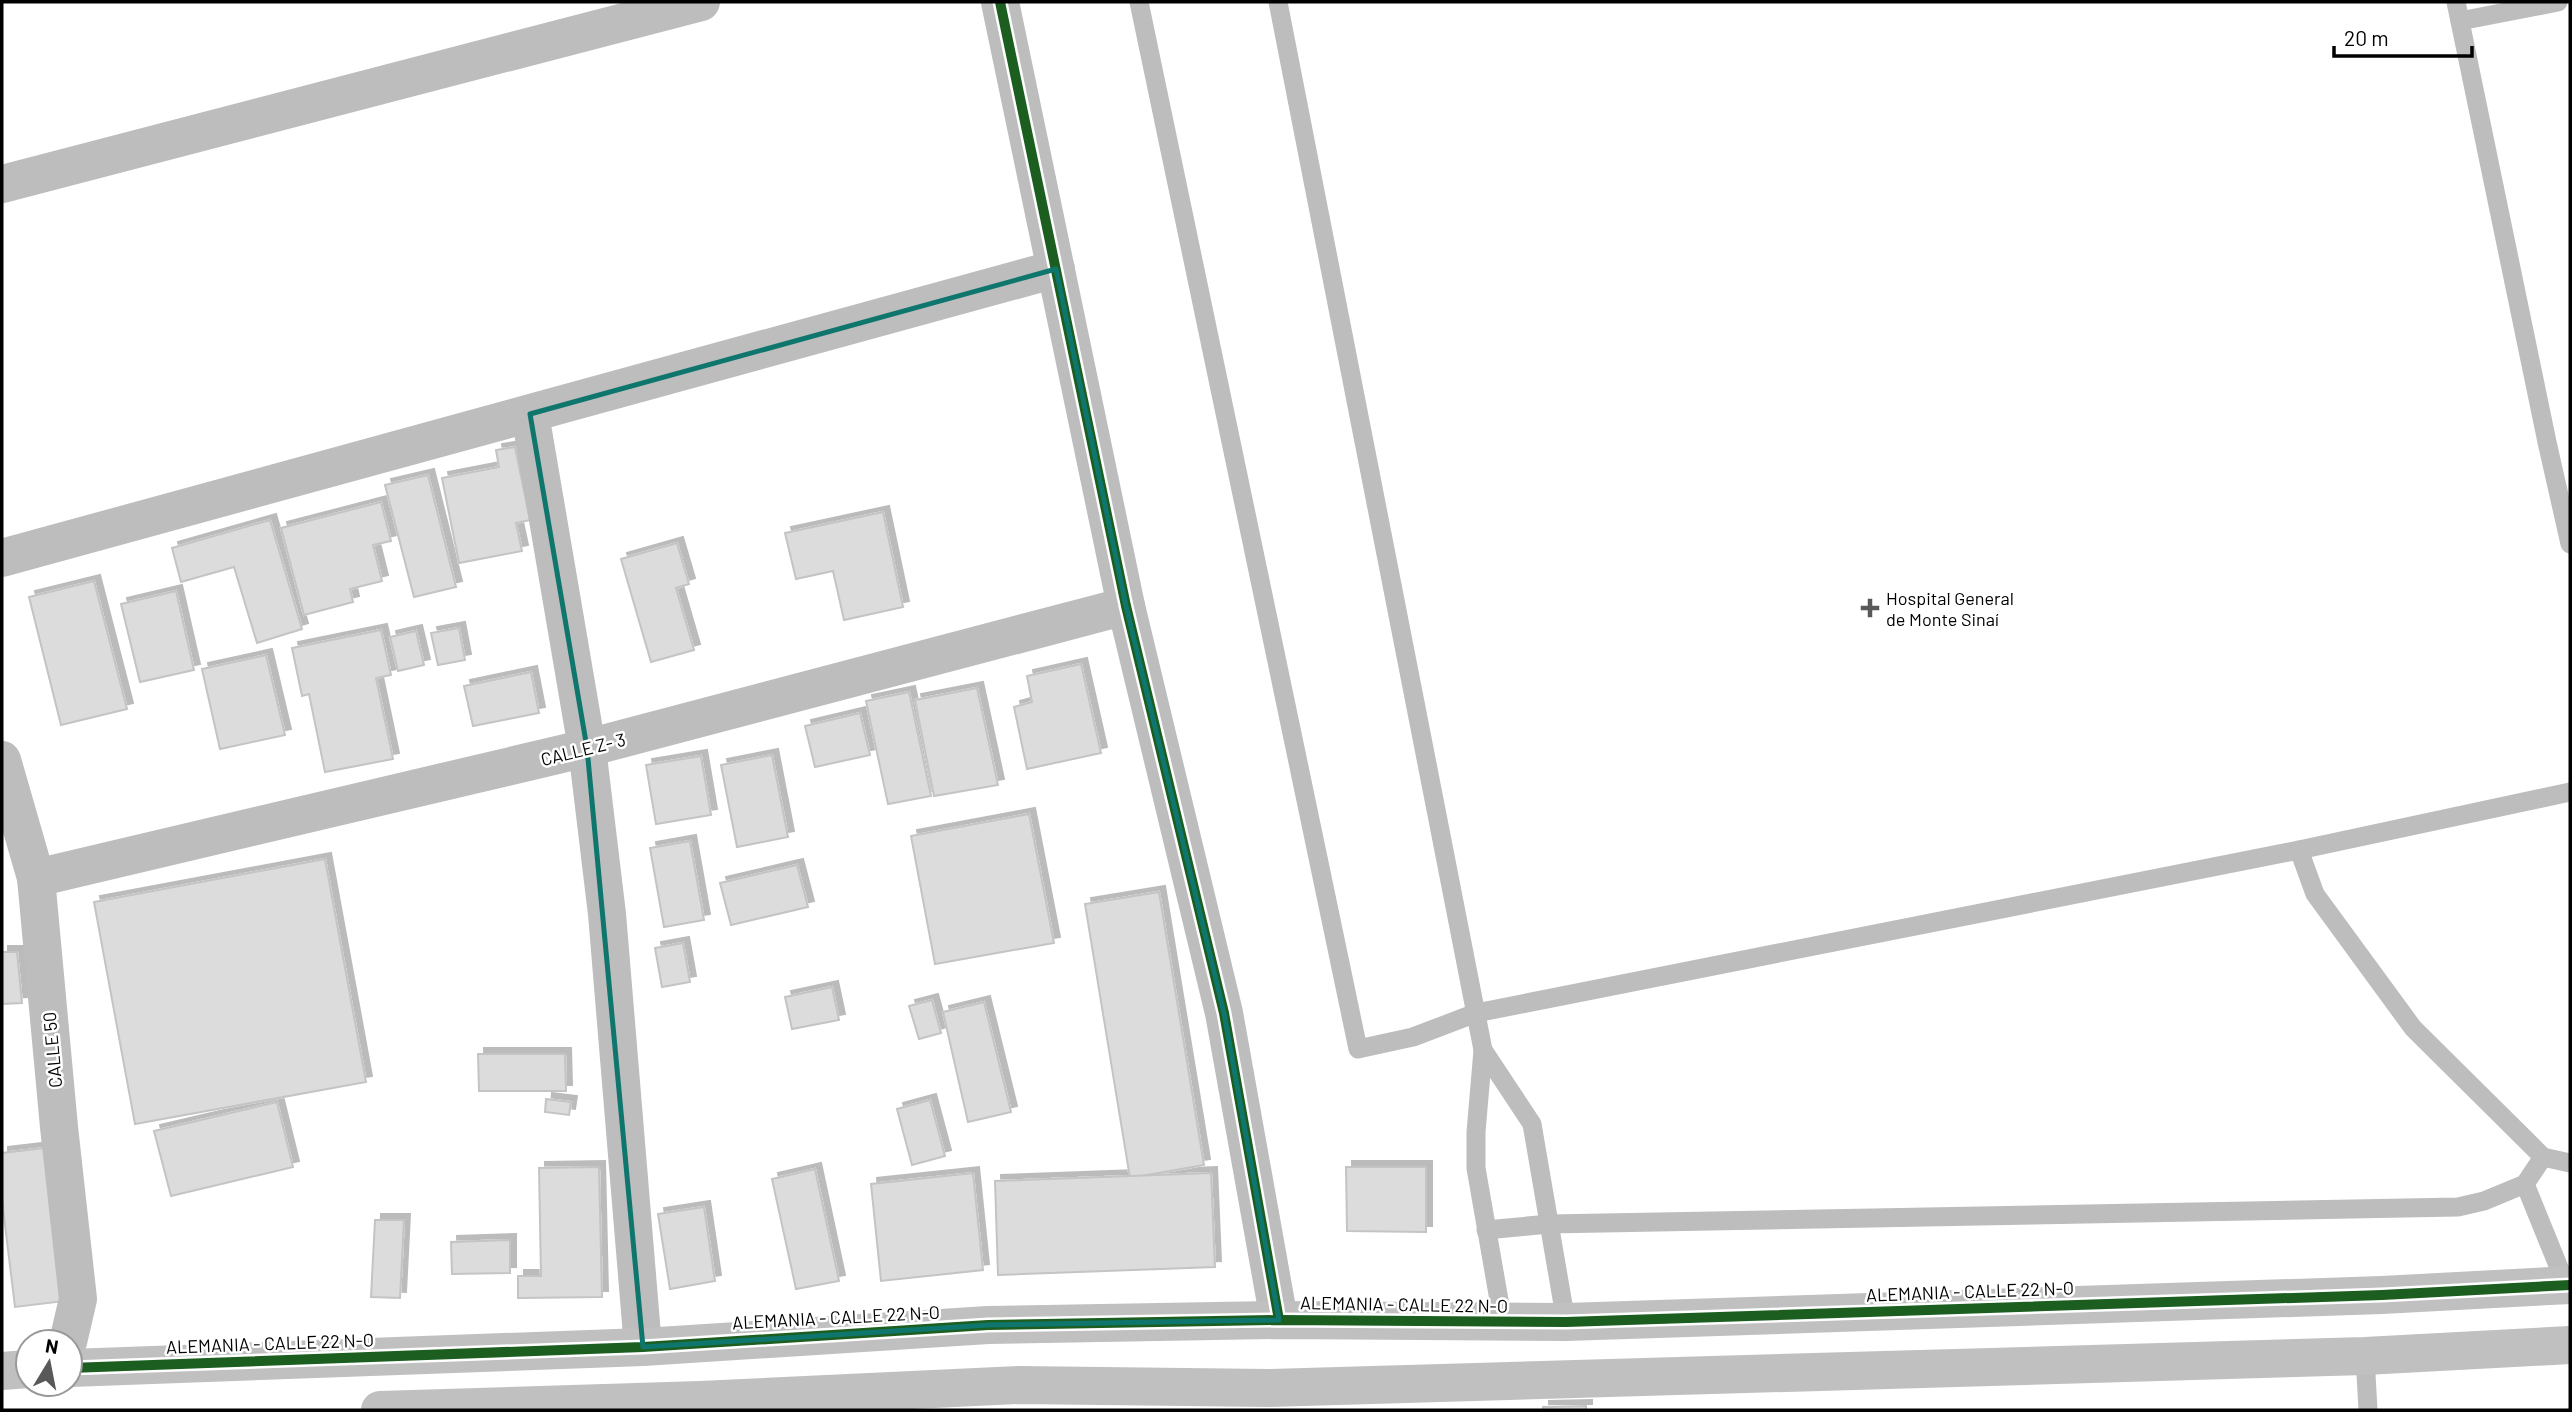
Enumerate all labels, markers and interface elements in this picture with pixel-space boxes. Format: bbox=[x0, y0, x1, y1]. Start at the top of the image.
scale bar bbox=[2334, 14, 2472, 58]
text: 20 m bbox=[2344, 25, 2389, 50]
place label: Hospital General de Monte Sinaí bbox=[1886, 587, 2014, 630]
marker: Hospital General de Monte Sinaí bbox=[1860, 598, 1880, 618]
street label: CALLE Z- 3 bbox=[538, 728, 628, 770]
street label: CALLE 50 bbox=[38, 1011, 66, 1089]
street label: ALEMANIA - CALLE 22 N-O bbox=[1866, 1276, 2074, 1306]
street label: ALEMANIA - CALLE 22 N-O bbox=[1300, 1291, 1508, 1317]
street label: ALEMANIA - CALLE 22 N-O bbox=[732, 1301, 940, 1333]
north arrow bbox=[14, 1328, 84, 1398]
street label: ALEMANIA - CALLE 22 N-O bbox=[166, 1328, 374, 1358]
text: N bbox=[44, 1333, 60, 1358]

